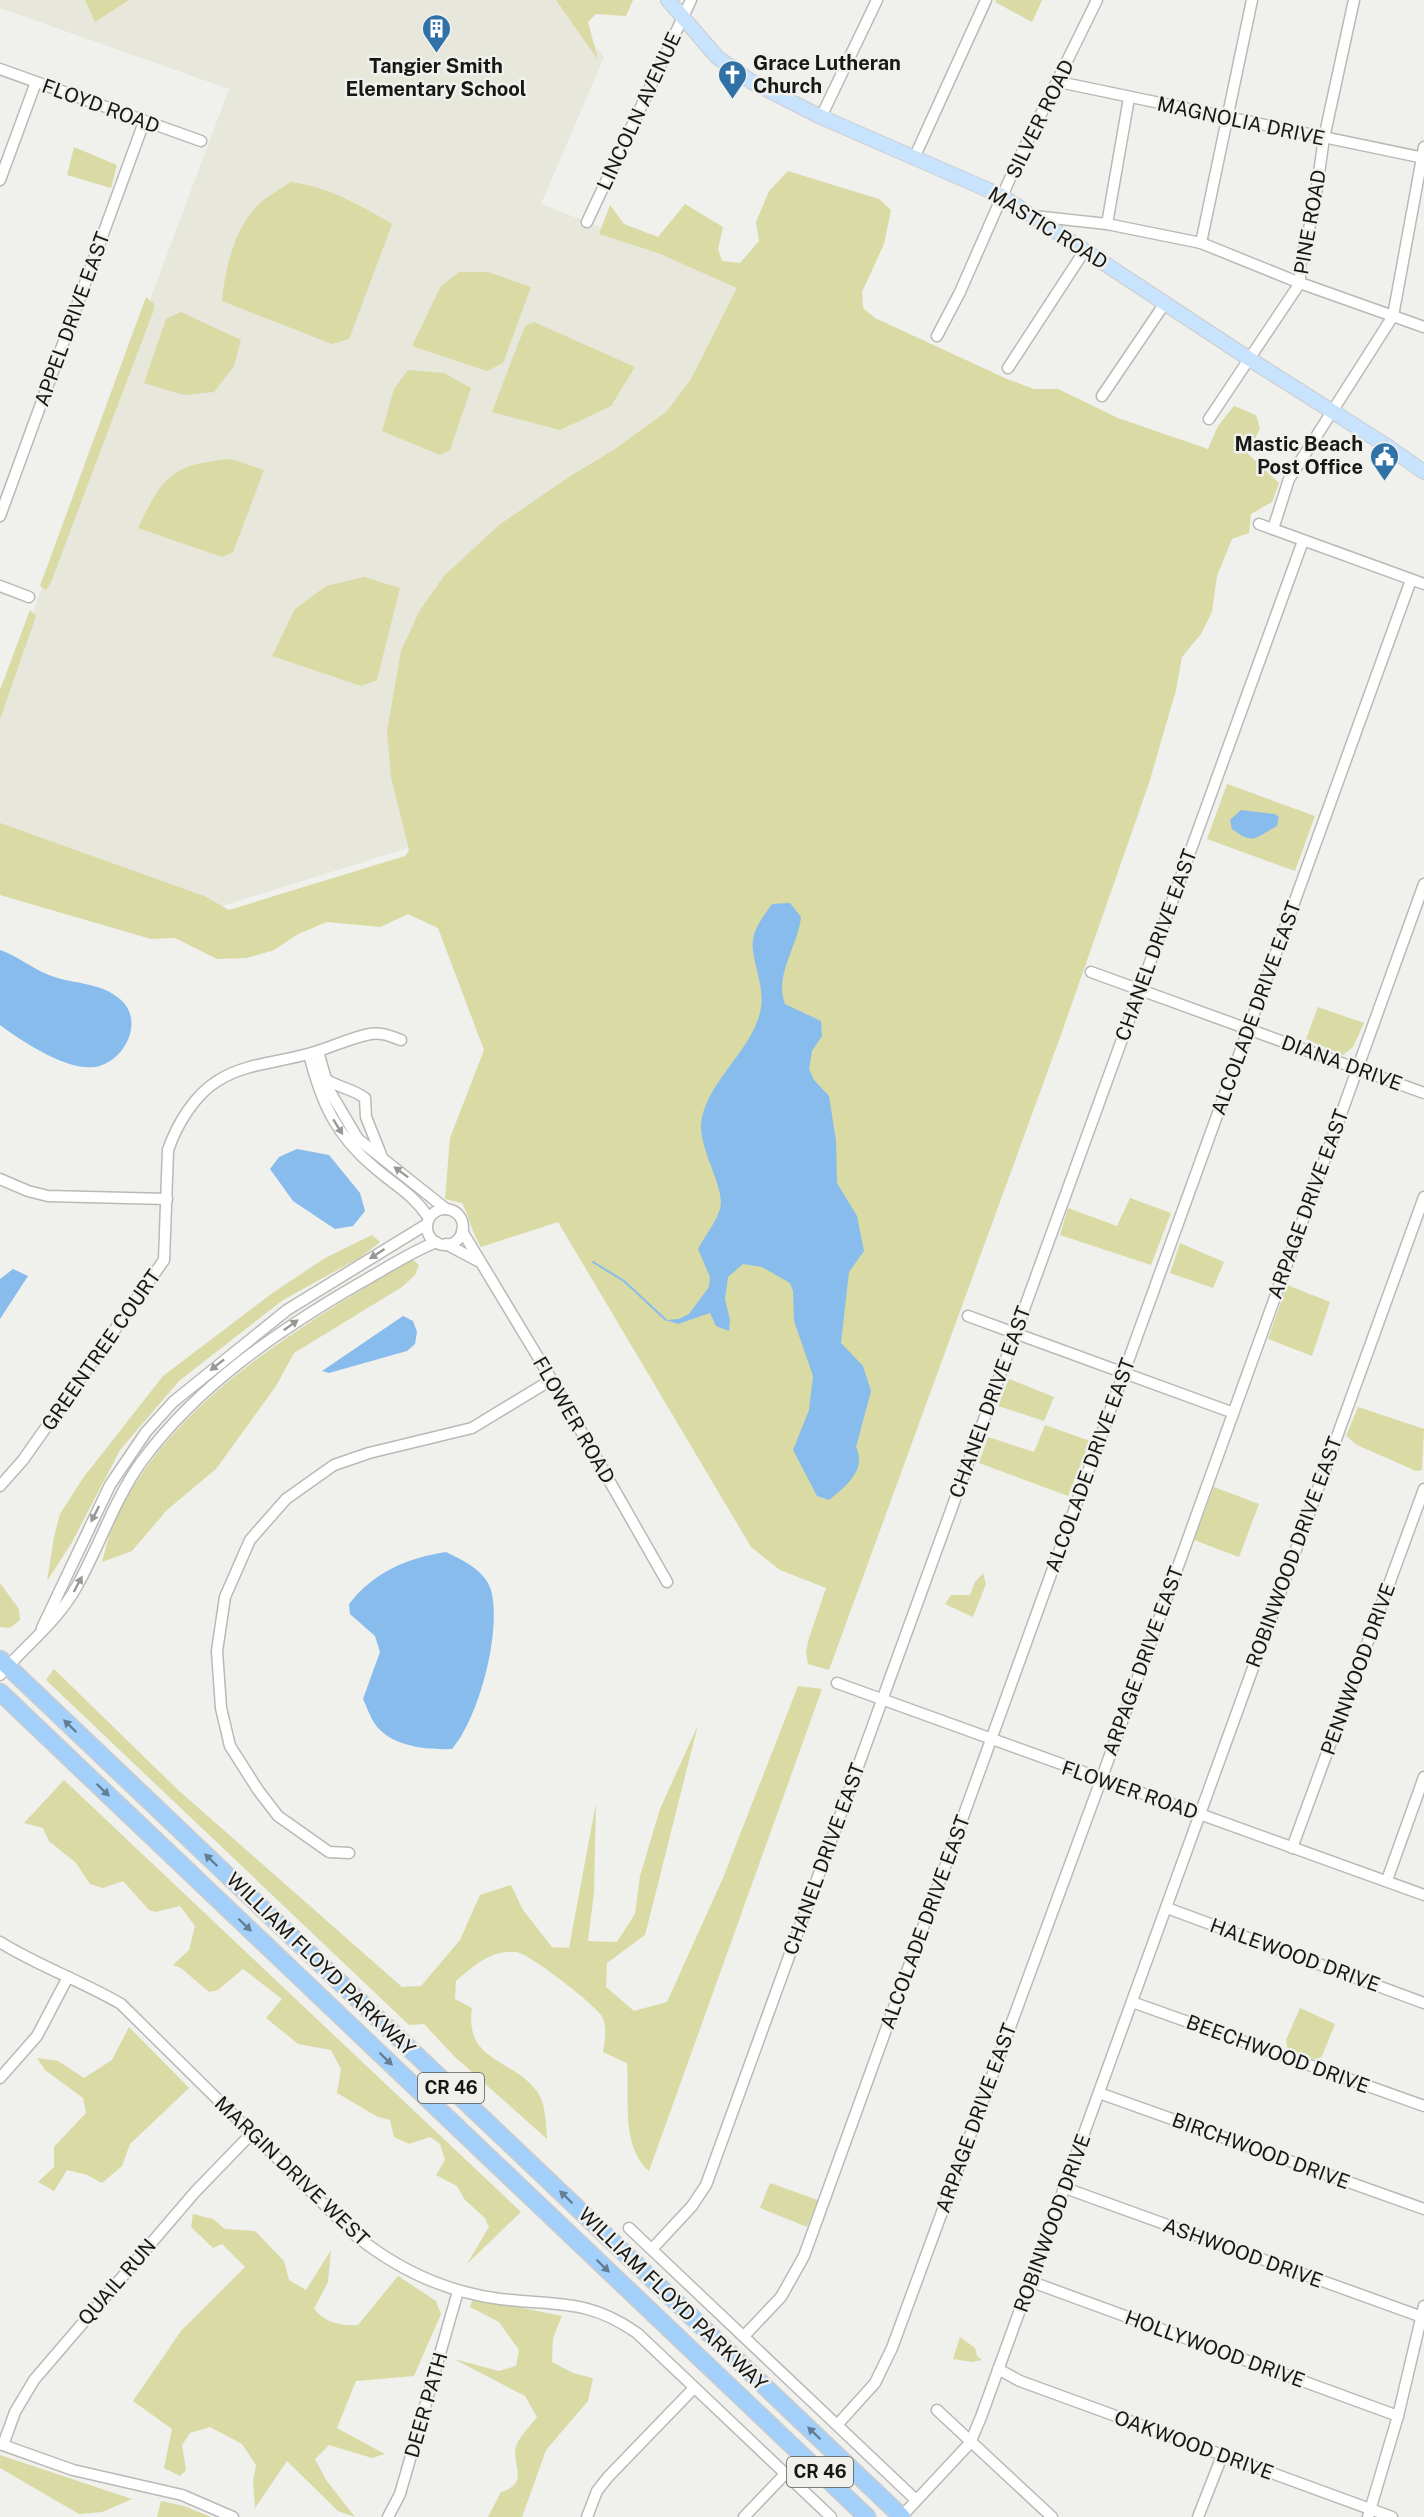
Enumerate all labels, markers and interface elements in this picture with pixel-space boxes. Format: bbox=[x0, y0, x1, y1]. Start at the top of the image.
building icon: Tangier Smith Elementary School bbox=[420, 12, 452, 54]
street label: LINCOLN AVENUE bbox=[592, 28, 686, 194]
place label: Grace Lutheran Church bbox=[753, 51, 901, 98]
place label: Tangier Smith Elementary School bbox=[346, 54, 526, 101]
street label: SILVER ROAD bbox=[1001, 56, 1079, 182]
church icon: Grace Lutheran Church bbox=[716, 58, 748, 100]
street label: FLOYD ROAD bbox=[39, 74, 163, 138]
street label: MAGNOLIA DRIVE bbox=[1155, 92, 1327, 150]
street label: PINE ROAD bbox=[1289, 168, 1331, 276]
street label: MASTIC ROAD bbox=[984, 182, 1112, 274]
street label: APPEL DRIVE EAST bbox=[29, 229, 115, 409]
place label: Mastic Beach Post Office bbox=[1235, 432, 1363, 479]
public building icon: Mastic Beach Post Office bbox=[1368, 440, 1400, 482]
street label: CHANEL DRIVE EAST bbox=[1110, 846, 1202, 1044]
street label: ALCOLADE DRIVE EAST bbox=[1206, 898, 1306, 1118]
street label: DIANA DRIVE bbox=[1278, 1030, 1406, 1096]
street label: ARPAGE DRIVE EAST bbox=[1263, 1106, 1353, 1302]
one-way arrow bbox=[332, 1119, 343, 1135]
one-way arrow bbox=[393, 1167, 408, 1179]
one-way arrow bbox=[369, 1249, 385, 1260]
street label: GREENTREE COURT bbox=[36, 1265, 166, 1435]
street label: CHANEL DRIVE EAST bbox=[944, 1303, 1036, 1501]
one-way arrow bbox=[284, 1319, 299, 1331]
street label: FLOWER ROAD bbox=[528, 1352, 620, 1488]
street label: ALCOLADE DRIVE EAST bbox=[1040, 1355, 1140, 1575]
one-way arrow bbox=[209, 1358, 224, 1370]
street label: ROBINWOOD DRIVE EAST bbox=[1241, 1433, 1347, 1671]
one-way arrow bbox=[90, 1506, 100, 1523]
street label: ARPAGE DRIVE EAST bbox=[1098, 1563, 1188, 1759]
one-way arrow bbox=[73, 1575, 83, 1592]
street label: PENNWOOD DRIVE bbox=[1316, 1580, 1400, 1758]
one-way arrow bbox=[63, 1719, 77, 1733]
street label: FLOWER ROAD bbox=[1059, 1755, 1201, 1825]
street label: CHANEL DRIVE EAST bbox=[778, 1760, 870, 1958]
one-way arrow bbox=[96, 1783, 110, 1797]
street label: ALCOLADE DRIVE EAST bbox=[875, 1812, 975, 2032]
one-way arrow bbox=[204, 1853, 219, 1867]
street label: WILLIAM FLOYD PARKWAY bbox=[222, 1867, 420, 2061]
street label: HALEWOOD DRIVE bbox=[1207, 1913, 1383, 1997]
one-way arrow bbox=[237, 1918, 252, 1932]
street label: BEECHWOOD DRIVE bbox=[1183, 2010, 1373, 2098]
street label: ARPAGE DRIVE EAST bbox=[931, 2020, 1021, 2216]
one-way arrow bbox=[378, 2052, 393, 2066]
road number: CR 46 bbox=[418, 2073, 484, 2103]
street label: MARGIN DRIVE WEST bbox=[210, 2091, 374, 2251]
street label: BIRCHWOOD DRIVE bbox=[1169, 2108, 1353, 2194]
street label: ROBINWOOD DRIVE bbox=[1009, 2131, 1095, 2315]
one-way arrow bbox=[558, 2190, 573, 2204]
street label: WILLIAM FLOYD PARKWAY bbox=[574, 2202, 772, 2396]
street label: ASHWOOD DRIVE bbox=[1160, 2213, 1326, 2293]
street label: QUAIL RUN bbox=[73, 2234, 161, 2330]
one-way arrow bbox=[596, 2259, 611, 2273]
street label: HOLLYWOOD DRIVE bbox=[1122, 2305, 1308, 2393]
street label: DEER PATH bbox=[400, 2350, 452, 2460]
street label: OAKWOOD DRIVE bbox=[1111, 2405, 1277, 2485]
one-way arrow bbox=[807, 2426, 821, 2440]
road number: CR 46 bbox=[787, 2457, 853, 2487]

